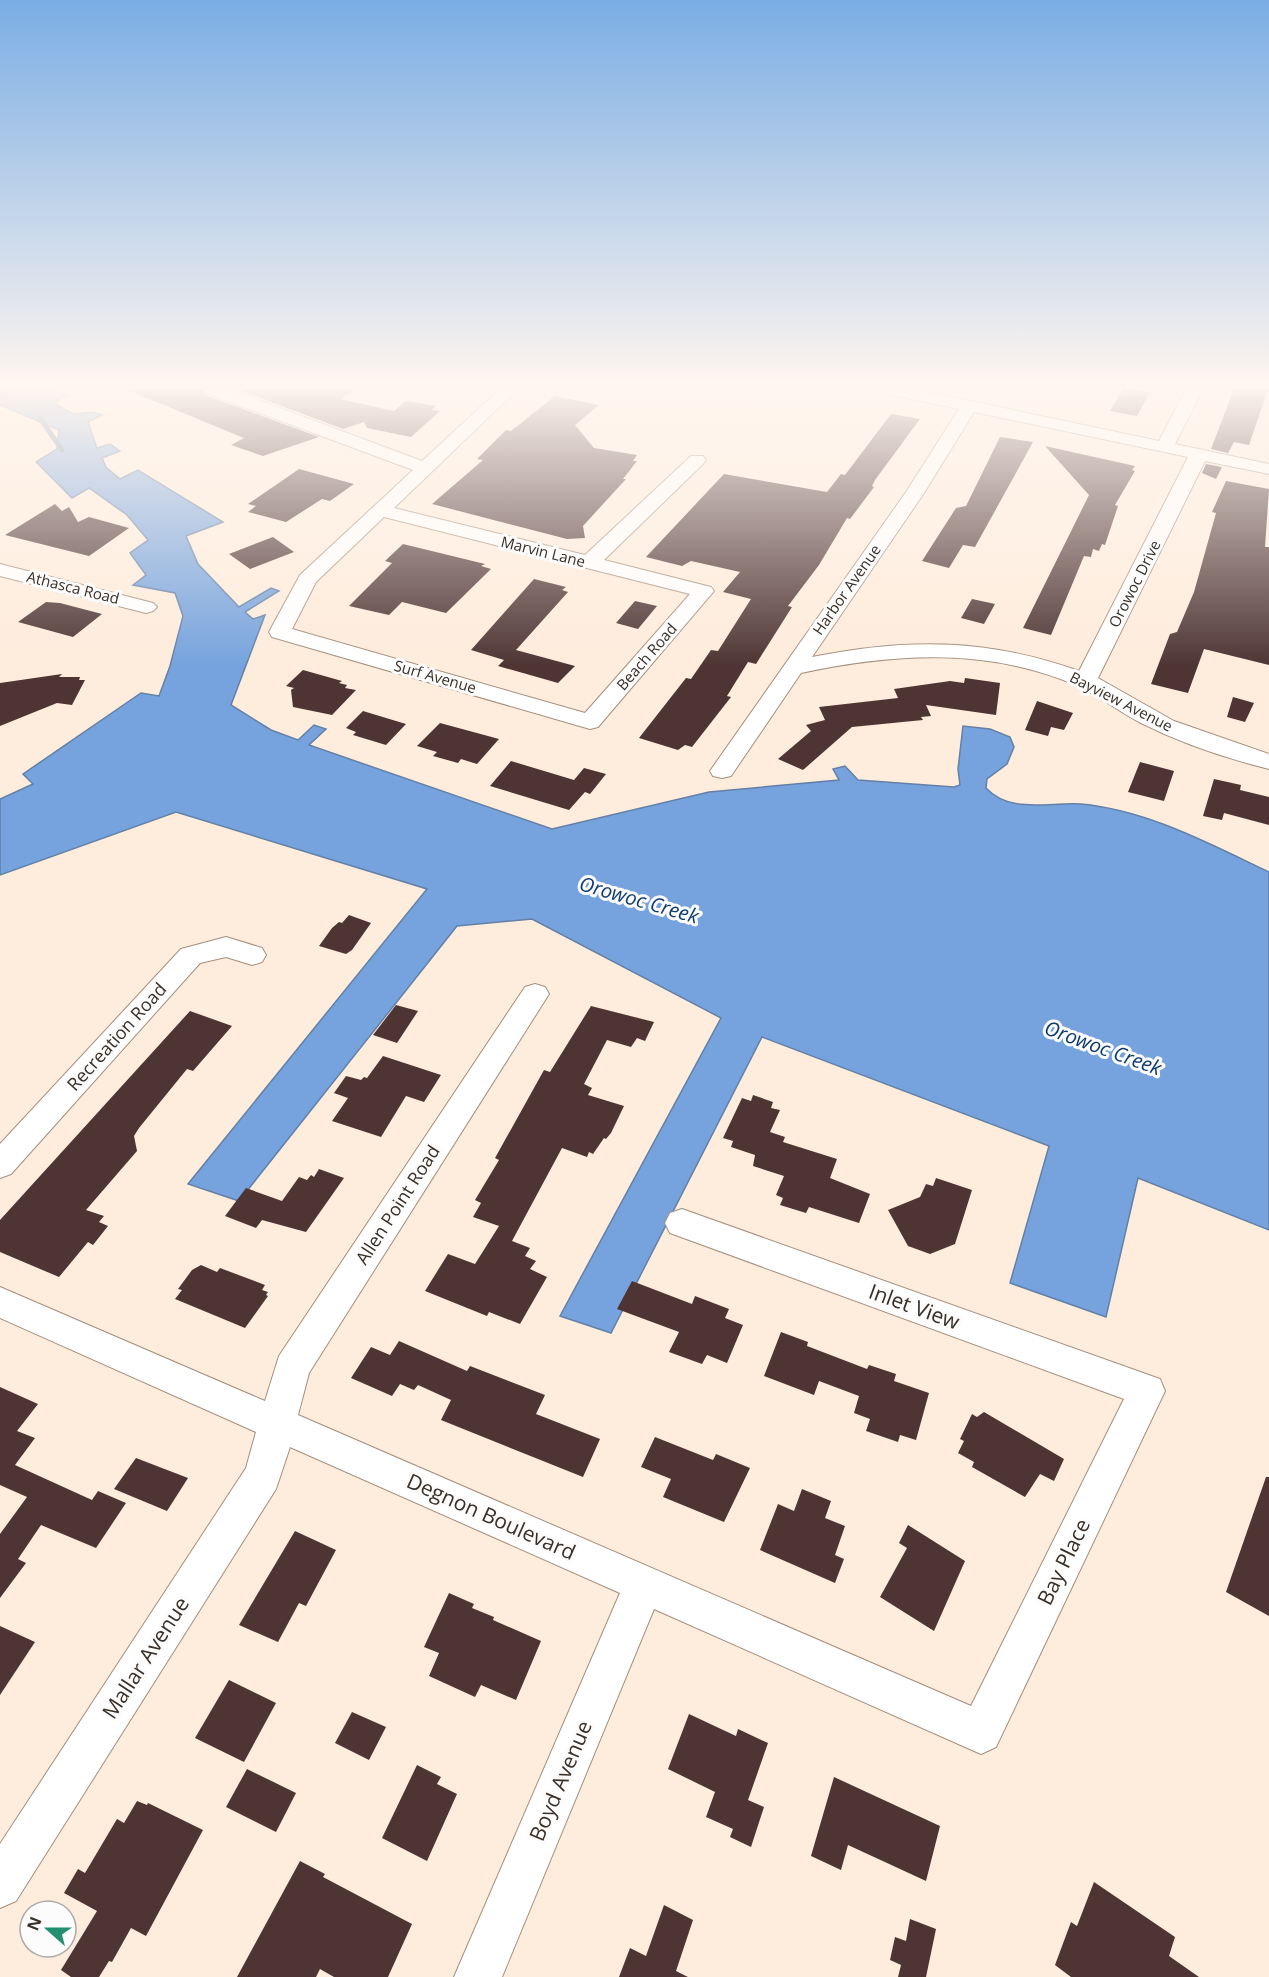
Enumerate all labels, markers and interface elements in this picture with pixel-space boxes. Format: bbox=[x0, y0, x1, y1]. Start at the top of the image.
street label: Marvin Lane bbox=[499, 531, 587, 571]
street label: Orowoc Drive bbox=[1104, 537, 1165, 631]
street label: Harbor Avenue bbox=[808, 540, 885, 639]
street label: Athasca Road bbox=[25, 566, 122, 608]
street label: Beach Road bbox=[612, 619, 681, 694]
street label: Surf Avenue bbox=[392, 655, 479, 697]
street label: Bayview Avenue bbox=[1067, 667, 1176, 736]
water label: Orowoc Creek bbox=[576, 870, 703, 930]
street label: Recreation Road bbox=[61, 977, 171, 1096]
water label: Orowoc Creek bbox=[1041, 1014, 1167, 1082]
street label: Allen Point Road bbox=[350, 1140, 445, 1269]
street label: Inlet View bbox=[865, 1277, 964, 1336]
street label: Degnon Boulevard bbox=[403, 1466, 580, 1566]
street label: Bay Place bbox=[1030, 1514, 1096, 1609]
street label: Mallar Avenue bbox=[95, 1591, 195, 1724]
street label: Boyd Avenue bbox=[522, 1716, 598, 1845]
north arrow bbox=[18, 1899, 78, 1959]
text: N bbox=[21, 1914, 47, 1934]

